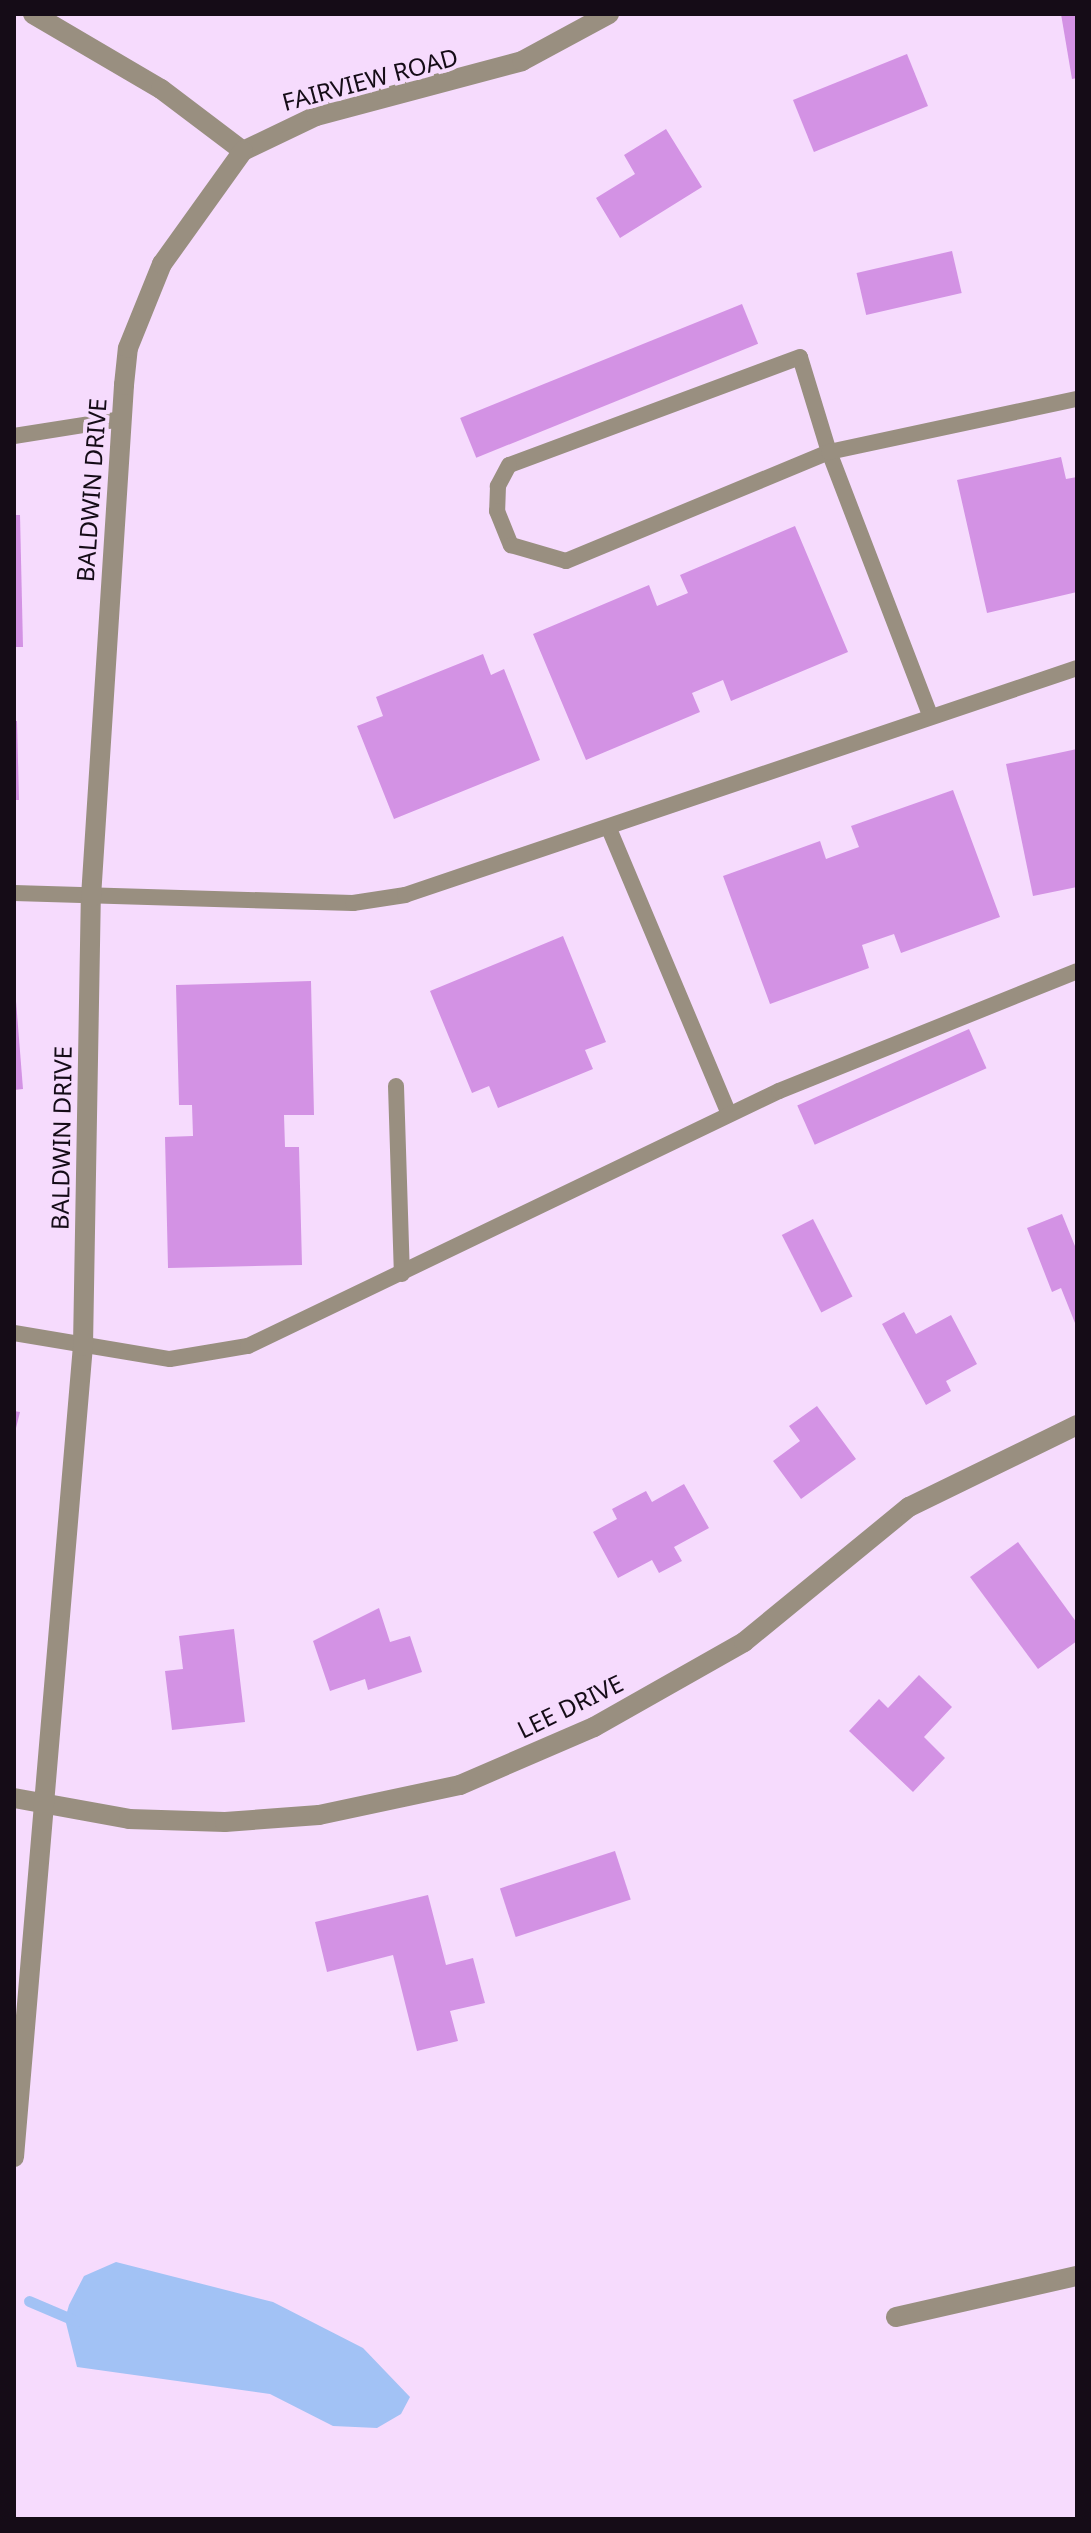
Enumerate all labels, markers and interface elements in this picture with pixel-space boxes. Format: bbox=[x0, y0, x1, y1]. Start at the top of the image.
street label: FAIRVIEW ROAD bbox=[279, 42, 461, 116]
street label: BALDWIN DRIVE bbox=[70, 397, 112, 583]
street label: BALDWIN DRIVE bbox=[45, 1046, 77, 1230]
street label: LEE DRIVE bbox=[513, 1668, 627, 1744]

